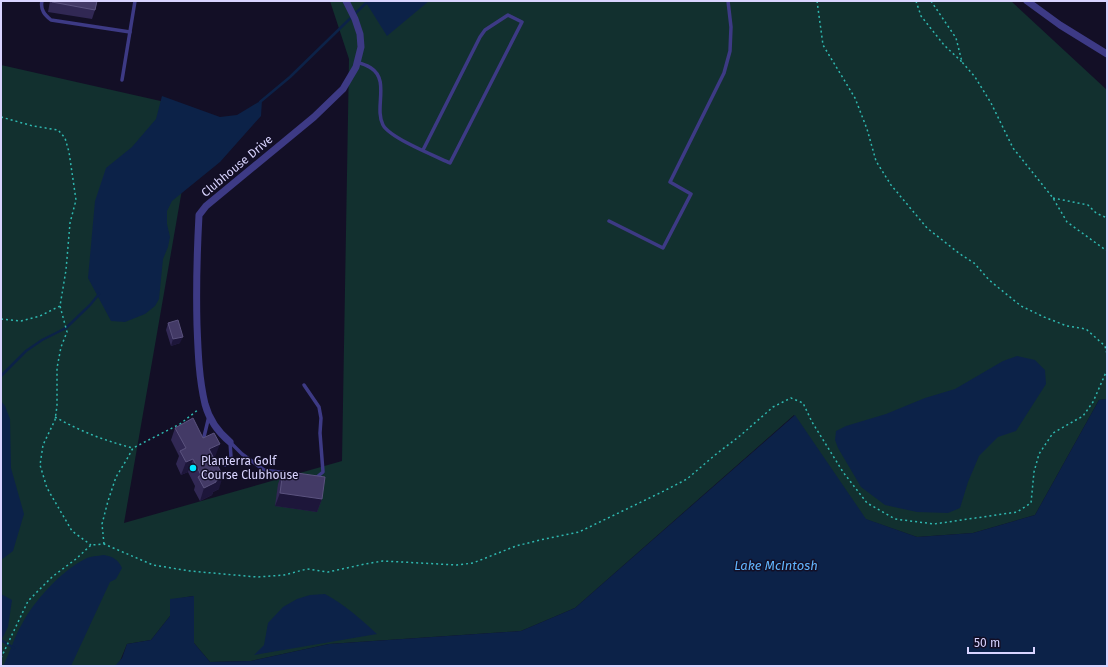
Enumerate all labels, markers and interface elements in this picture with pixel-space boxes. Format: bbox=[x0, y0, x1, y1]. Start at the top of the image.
street label: Clubhouse Drive bbox=[199, 132, 275, 200]
place label: Planterra Golf Course Clubhouse bbox=[201, 454, 299, 482]
marker: Planterra Golf Course Clubhouse bbox=[188, 463, 198, 473]
water label: Lake McIntosh bbox=[734, 558, 818, 573]
scale bar bbox=[968, 629, 1034, 655]
text: 50 m bbox=[974, 636, 1000, 650]

